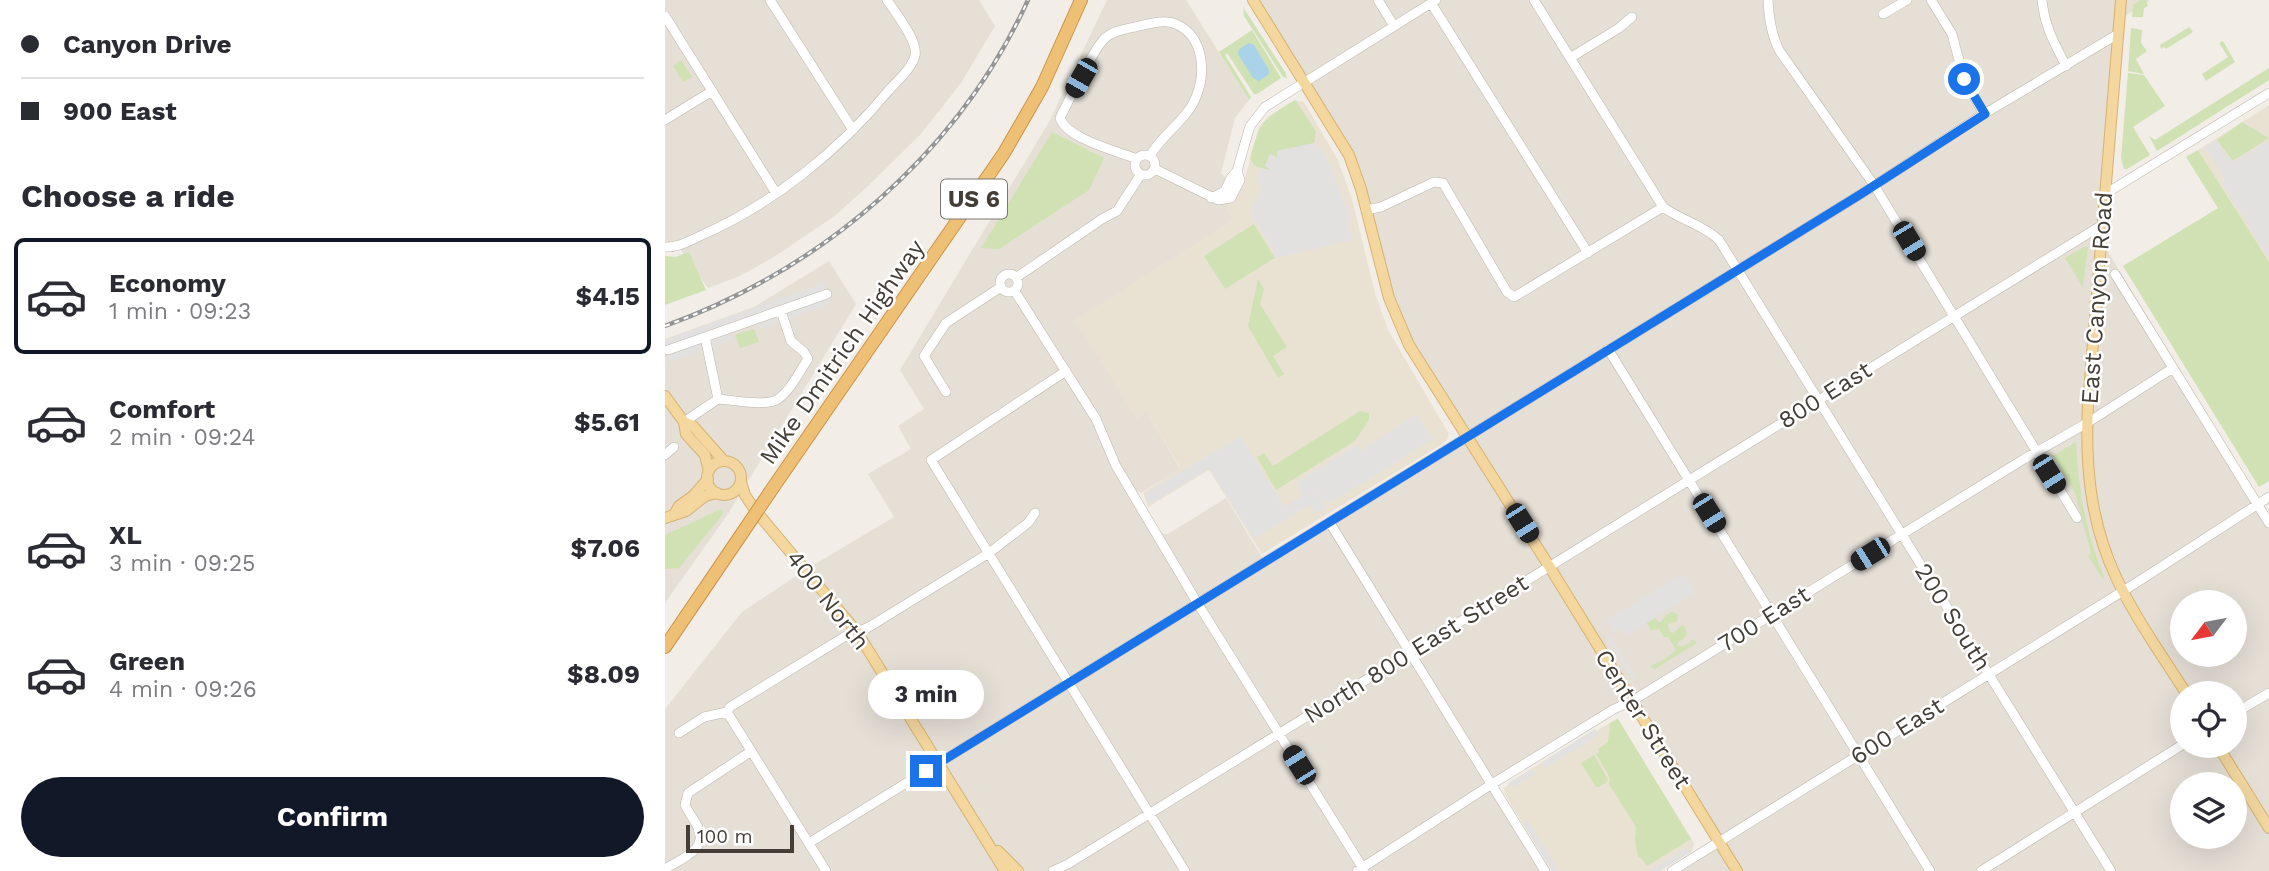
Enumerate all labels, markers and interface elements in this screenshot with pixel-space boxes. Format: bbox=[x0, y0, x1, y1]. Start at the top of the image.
text: Canyon Drive bbox=[63, 29, 232, 59]
car bbox=[1062, 55, 1101, 101]
route start bbox=[1948, 63, 1980, 95]
text: 900 East bbox=[63, 96, 177, 126]
text: Choose a ride bbox=[21, 177, 235, 215]
road number: US 6 bbox=[941, 180, 1007, 218]
street label: East Canyon Road bbox=[2076, 191, 2118, 405]
car bbox=[1890, 218, 1929, 264]
street label: Mike Dmitrich Highway bbox=[754, 234, 931, 470]
icon: car bbox=[25, 265, 88, 328]
text: Economy bbox=[109, 268, 226, 298]
text: $4.15 bbox=[575, 281, 640, 311]
text: 1 min · 09:23 bbox=[109, 298, 251, 325]
street label: 800 East bbox=[1773, 355, 1877, 435]
icon: car bbox=[25, 391, 88, 454]
text: Comfort bbox=[109, 394, 215, 424]
text: $5.61 bbox=[574, 407, 640, 437]
text: 2 min · 09:24 bbox=[109, 424, 256, 451]
car bbox=[2029, 451, 2070, 497]
car bbox=[1689, 490, 1730, 536]
car bbox=[1502, 500, 1543, 546]
icon: car bbox=[25, 517, 88, 580]
text: XL bbox=[109, 520, 142, 550]
text: $7.06 bbox=[571, 533, 640, 563]
car bbox=[1847, 534, 1894, 574]
street label: 400 North bbox=[780, 545, 876, 655]
text: 3 min · 09:25 bbox=[109, 550, 256, 577]
street label: 200 South bbox=[1909, 558, 1997, 676]
street label: North 800 East Street bbox=[1299, 569, 1533, 729]
street label: 700 East bbox=[1713, 580, 1815, 658]
north arrow bbox=[2170, 590, 2247, 667]
map controls bbox=[2170, 590, 2247, 849]
icon: car bbox=[25, 643, 88, 706]
street label: Center Street bbox=[1589, 644, 1697, 794]
text: Green bbox=[109, 646, 185, 676]
text: $8.09 bbox=[567, 659, 640, 689]
callout: 3 min bbox=[868, 670, 984, 718]
text: 4 min · 09:26 bbox=[109, 676, 257, 703]
text: 3 min bbox=[895, 681, 957, 708]
button: locate bbox=[2170, 681, 2247, 758]
street label: 600 East bbox=[1845, 692, 1949, 770]
car bbox=[1279, 742, 1320, 788]
route end bbox=[910, 755, 942, 787]
button: layers bbox=[2170, 772, 2247, 849]
button: Confirm bbox=[21, 777, 644, 857]
scale bar bbox=[686, 822, 795, 854]
text: 100 m bbox=[697, 825, 753, 848]

